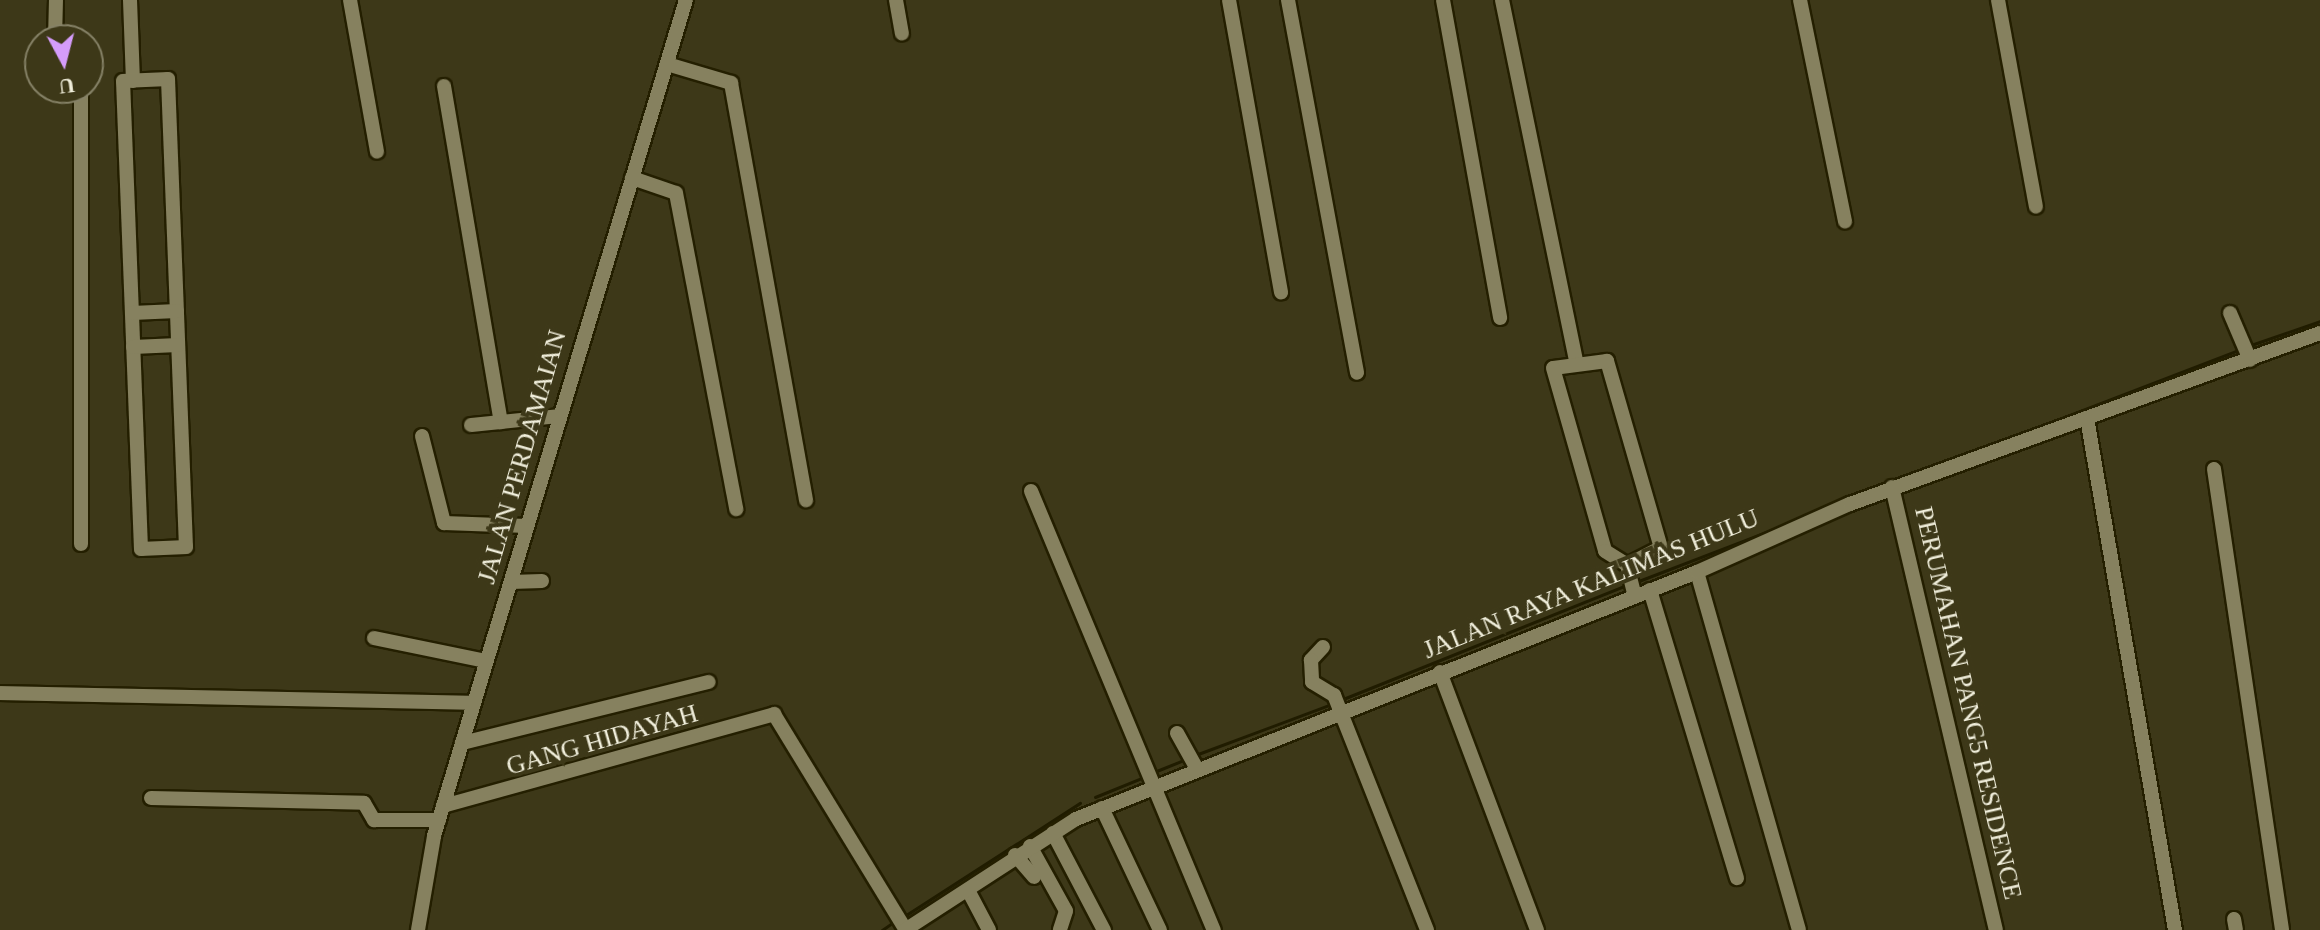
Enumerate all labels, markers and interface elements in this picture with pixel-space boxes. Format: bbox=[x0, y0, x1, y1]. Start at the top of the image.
north arrow bbox=[24, 24, 104, 104]
text: U bbox=[57, 73, 76, 100]
street label: JALAN PERDAMAIAN bbox=[471, 327, 573, 587]
street label: JALAN RAYA KALIMAS HULU bbox=[1418, 502, 1764, 666]
street label: PERUMAHAN PANG5 RESIDENCE bbox=[1908, 504, 2028, 902]
street label: GANG HIDAYAH bbox=[503, 698, 701, 782]

